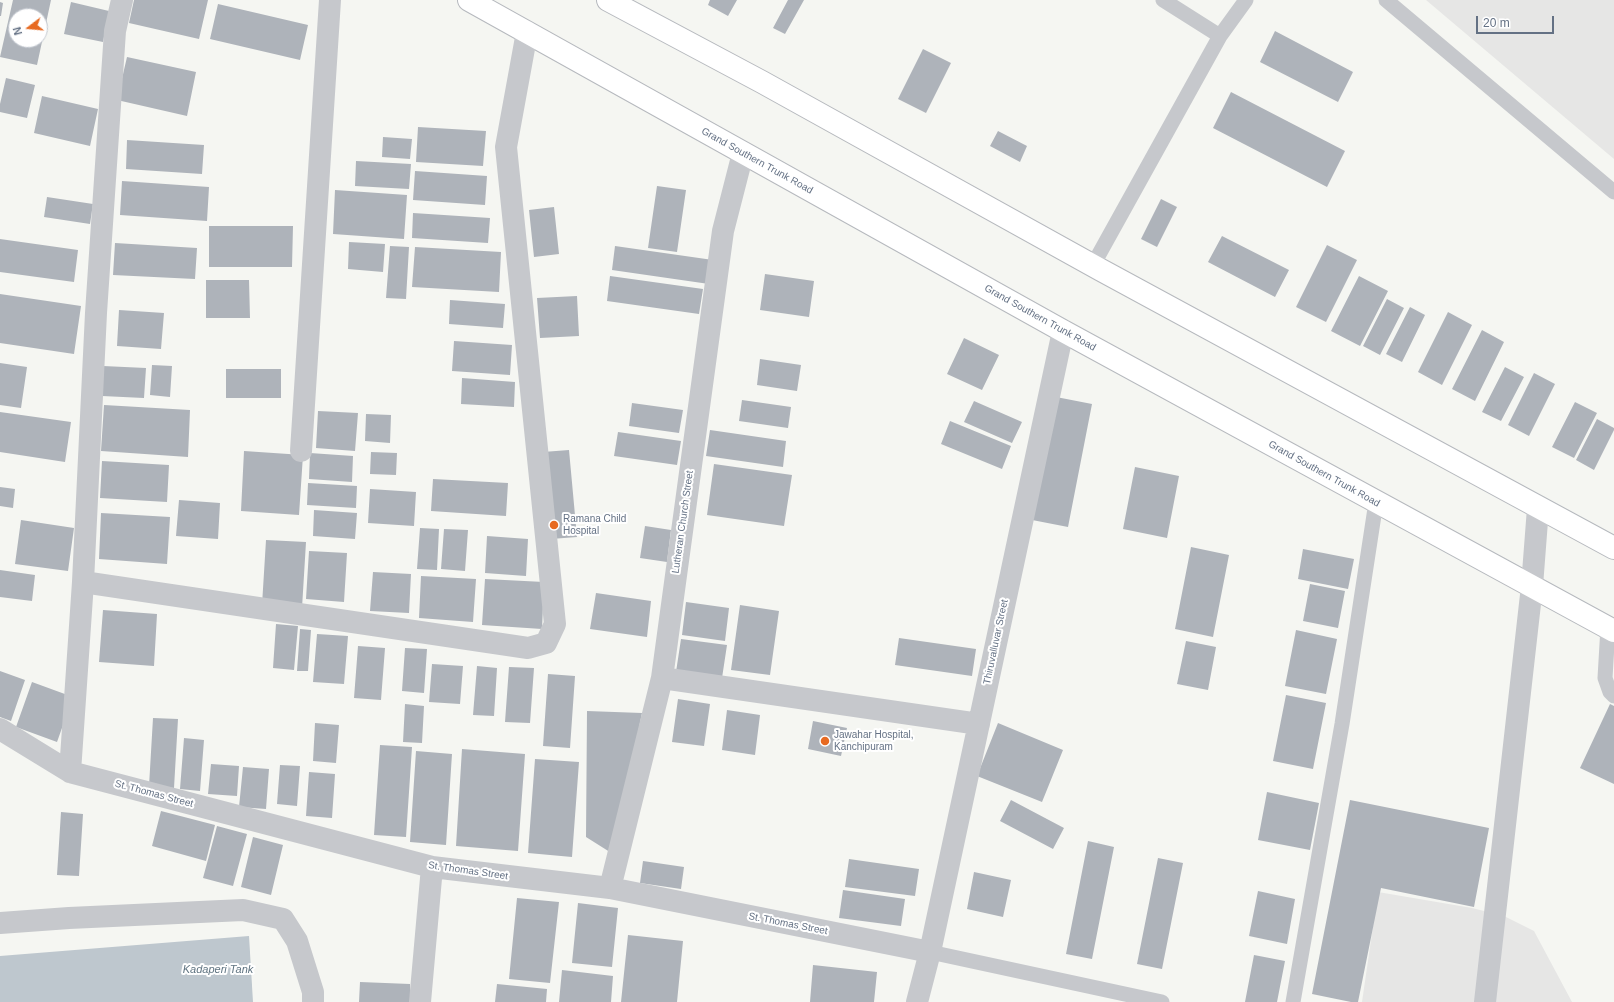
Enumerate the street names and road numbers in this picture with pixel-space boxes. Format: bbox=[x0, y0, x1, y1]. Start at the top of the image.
street label: Grand Southern Trunk Road bbox=[699, 125, 815, 197]
street label: Grand Southern Trunk Road bbox=[982, 282, 1098, 354]
street label: Grand Southern Trunk Road bbox=[1266, 438, 1382, 510]
street label: Lutheran Church Street bbox=[670, 470, 696, 574]
street label: Thiruvalluvar Street bbox=[981, 598, 1011, 686]
street label: St. Thomas Street bbox=[114, 778, 194, 810]
street label: St. Thomas Street bbox=[427, 859, 509, 883]
street label: St. Thomas Street bbox=[747, 910, 829, 938]

